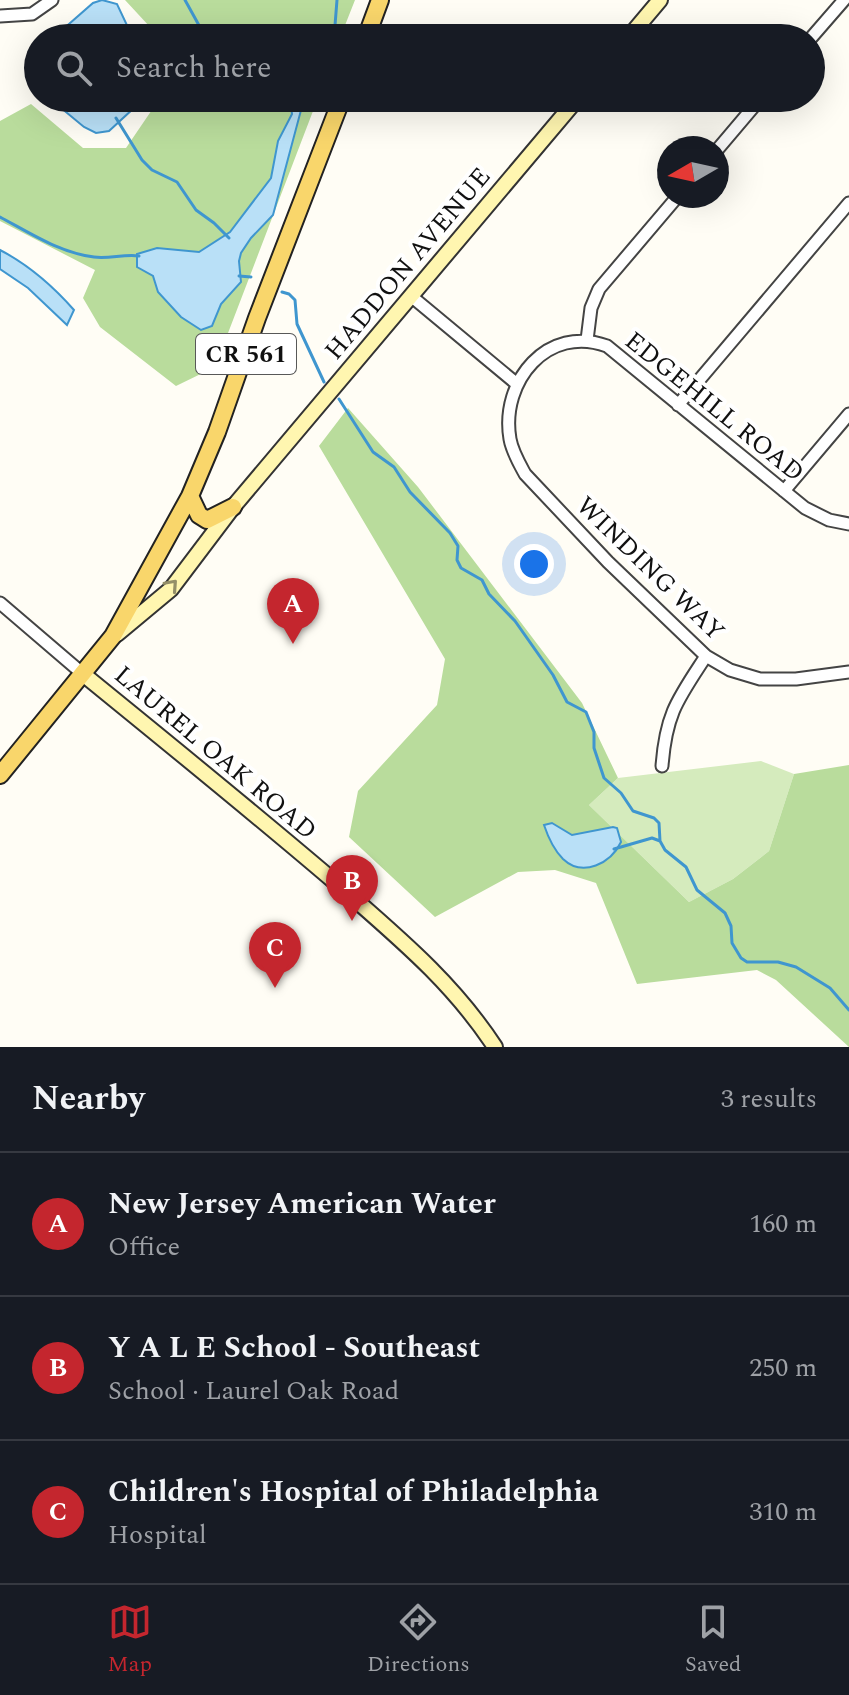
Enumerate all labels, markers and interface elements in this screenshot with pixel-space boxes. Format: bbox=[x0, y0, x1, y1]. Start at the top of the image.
search box bbox=[24, 24, 825, 112]
text: Search here bbox=[116, 45, 272, 91]
icon: search bbox=[52, 46, 96, 90]
north arrow bbox=[657, 136, 729, 208]
street label: HADDON AVENUE bbox=[315, 158, 501, 369]
street label: EDGEHILL ROAD bbox=[616, 321, 813, 492]
road number: CR 561 bbox=[196, 334, 296, 374]
street label: WINDING WAY bbox=[567, 487, 734, 651]
your location bbox=[514, 544, 554, 584]
pin: A bbox=[267, 578, 319, 644]
one-way arrow bbox=[163, 580, 177, 594]
street label: LAUREL OAK ROAD bbox=[105, 656, 326, 850]
pin: B bbox=[326, 855, 378, 921]
pin: C bbox=[249, 922, 301, 988]
text: Nearby bbox=[32, 1073, 145, 1125]
text: 3 results bbox=[721, 1079, 817, 1119]
text: New Jersey American Water bbox=[108, 1181, 496, 1227]
text: A bbox=[48, 1204, 68, 1244]
text: 160 m bbox=[749, 1204, 817, 1244]
text: Office bbox=[108, 1227, 180, 1267]
text: Y A L E School - Southeast bbox=[108, 1325, 480, 1371]
text: B bbox=[49, 1348, 67, 1388]
text: 250 m bbox=[749, 1348, 817, 1388]
text: School · Laurel Oak Road bbox=[108, 1371, 399, 1411]
text: Children's Hospital of Philadelphia bbox=[108, 1469, 599, 1515]
text: C bbox=[49, 1492, 67, 1532]
text: 310 m bbox=[749, 1492, 817, 1532]
text: Hospital bbox=[108, 1515, 207, 1555]
tab: Map bbox=[108, 1600, 152, 1681]
tab: Directions bbox=[367, 1600, 470, 1681]
tab: Saved bbox=[685, 1600, 741, 1681]

